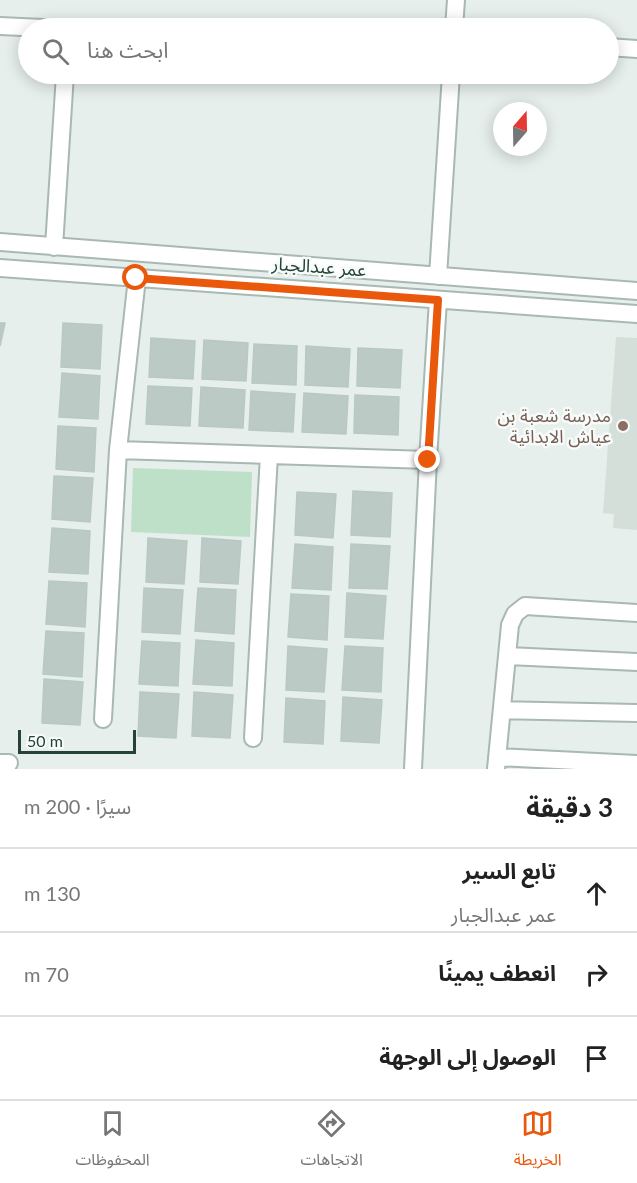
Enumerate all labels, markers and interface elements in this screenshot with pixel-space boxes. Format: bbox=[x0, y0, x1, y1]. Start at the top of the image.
search box bbox=[18, 18, 619, 84]
icon: search bbox=[39, 35, 72, 68]
text: ابحث هنا bbox=[87, 36, 168, 63]
north arrow bbox=[493, 102, 547, 156]
street label: عمر عبدالجبار bbox=[270, 252, 367, 281]
route start bbox=[122, 264, 148, 290]
place label: مدرسة شعبة بن عياش الابدائية bbox=[497, 404, 611, 448]
marker: مدرسة شعبة بن عياش الابدائية bbox=[616, 419, 630, 433]
route end bbox=[414, 446, 440, 472]
scale bar bbox=[18, 727, 136, 754]
text: 50 m bbox=[27, 731, 63, 750]
text: 3 دقيقة bbox=[526, 791, 613, 823]
text: سيرًا · 200 m bbox=[24, 794, 131, 818]
text: تابع السير bbox=[462, 857, 556, 884]
icon: ahead bbox=[580, 877, 613, 910]
text: 130 m bbox=[24, 881, 80, 905]
text: عمر عبدالجبار bbox=[451, 902, 556, 926]
icon: right bbox=[580, 958, 613, 991]
text: انعطف يمينًا bbox=[438, 959, 556, 986]
text: 70 m bbox=[24, 962, 69, 986]
icon: arrive bbox=[580, 1042, 613, 1075]
text: الوصول إلى الوجهة bbox=[379, 1043, 556, 1070]
tab: المحفوظات bbox=[75, 1107, 150, 1177]
tab: الاتجاهات bbox=[300, 1107, 363, 1177]
tab: الخريطة bbox=[514, 1107, 562, 1177]

